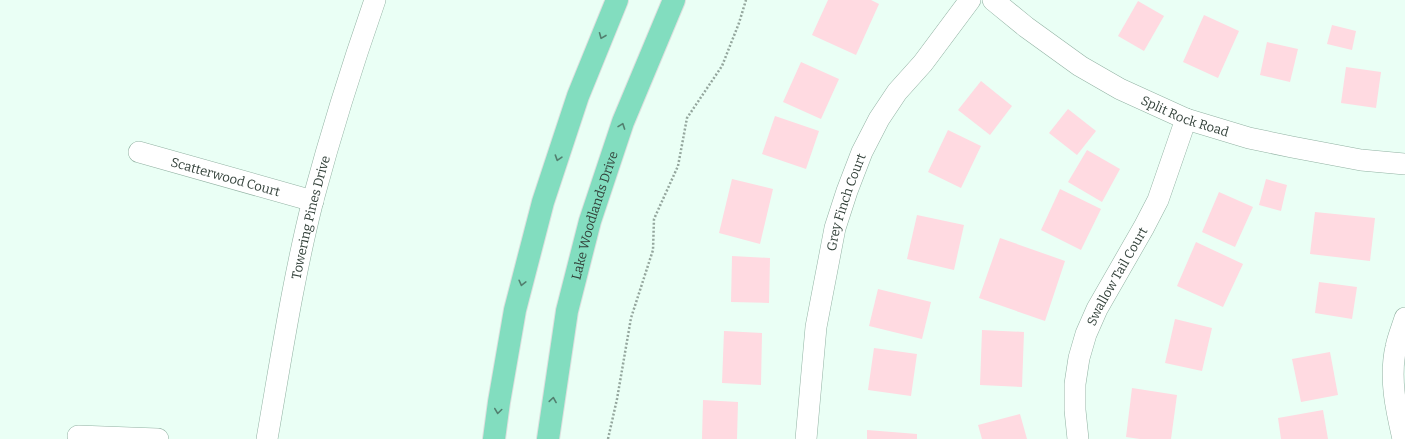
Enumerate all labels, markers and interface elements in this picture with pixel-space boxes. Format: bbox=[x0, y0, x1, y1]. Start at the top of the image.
one-way arrow bbox=[599, 31, 607, 39]
street label: Split Rock Road bbox=[1139, 92, 1231, 139]
one-way arrow bbox=[618, 122, 626, 129]
street label: Lake Woodlands Drive bbox=[568, 149, 620, 281]
street label: Grey Finch Court bbox=[823, 151, 868, 252]
street label: Scatterwood Court bbox=[169, 154, 282, 199]
street label: Towering Pines Drive bbox=[288, 154, 333, 280]
one-way arrow bbox=[554, 154, 562, 161]
street label: Swallow Tail Court bbox=[1083, 224, 1150, 328]
one-way arrow bbox=[518, 279, 527, 286]
one-way arrow bbox=[548, 397, 556, 403]
one-way arrow bbox=[494, 408, 503, 414]

